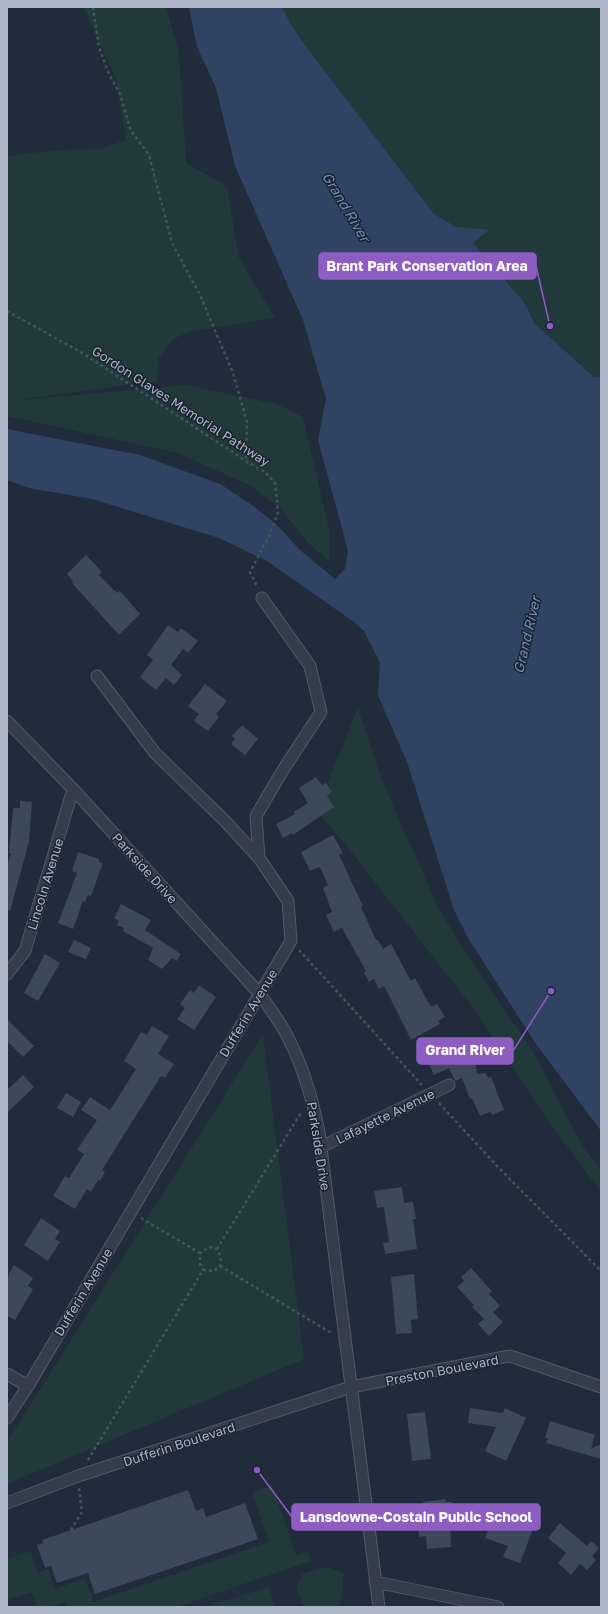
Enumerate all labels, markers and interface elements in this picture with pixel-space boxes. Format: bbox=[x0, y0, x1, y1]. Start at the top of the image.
water label: Grand River bbox=[319, 169, 375, 247]
callout: Brant Park Conservation Area bbox=[319, 253, 536, 279]
text: Brant Park Conservation Area bbox=[326, 257, 528, 274]
street label: Gordon Glaves Memorial Pathway bbox=[89, 342, 273, 470]
water label: Grand River bbox=[509, 592, 544, 675]
street label: Parkside Drive bbox=[109, 829, 181, 907]
street label: Lincoln Avenue bbox=[23, 836, 67, 932]
street label: Dufferin Avenue bbox=[215, 966, 281, 1060]
callout: Grand River bbox=[417, 1038, 513, 1064]
text: Grand River bbox=[425, 1041, 505, 1058]
street label: Lafayette Avenue bbox=[333, 1085, 437, 1147]
street label: Parkside Drive bbox=[304, 1101, 334, 1191]
street label: Dufferin Avenue bbox=[50, 1245, 116, 1339]
street label: Preston Boulevard bbox=[384, 1351, 500, 1389]
street label: Dufferin Boulevard bbox=[121, 1418, 237, 1470]
callout: Lansdowne-Costain Public School bbox=[292, 1504, 540, 1530]
text: Lansdowne-Costain Public School bbox=[300, 1508, 533, 1525]

